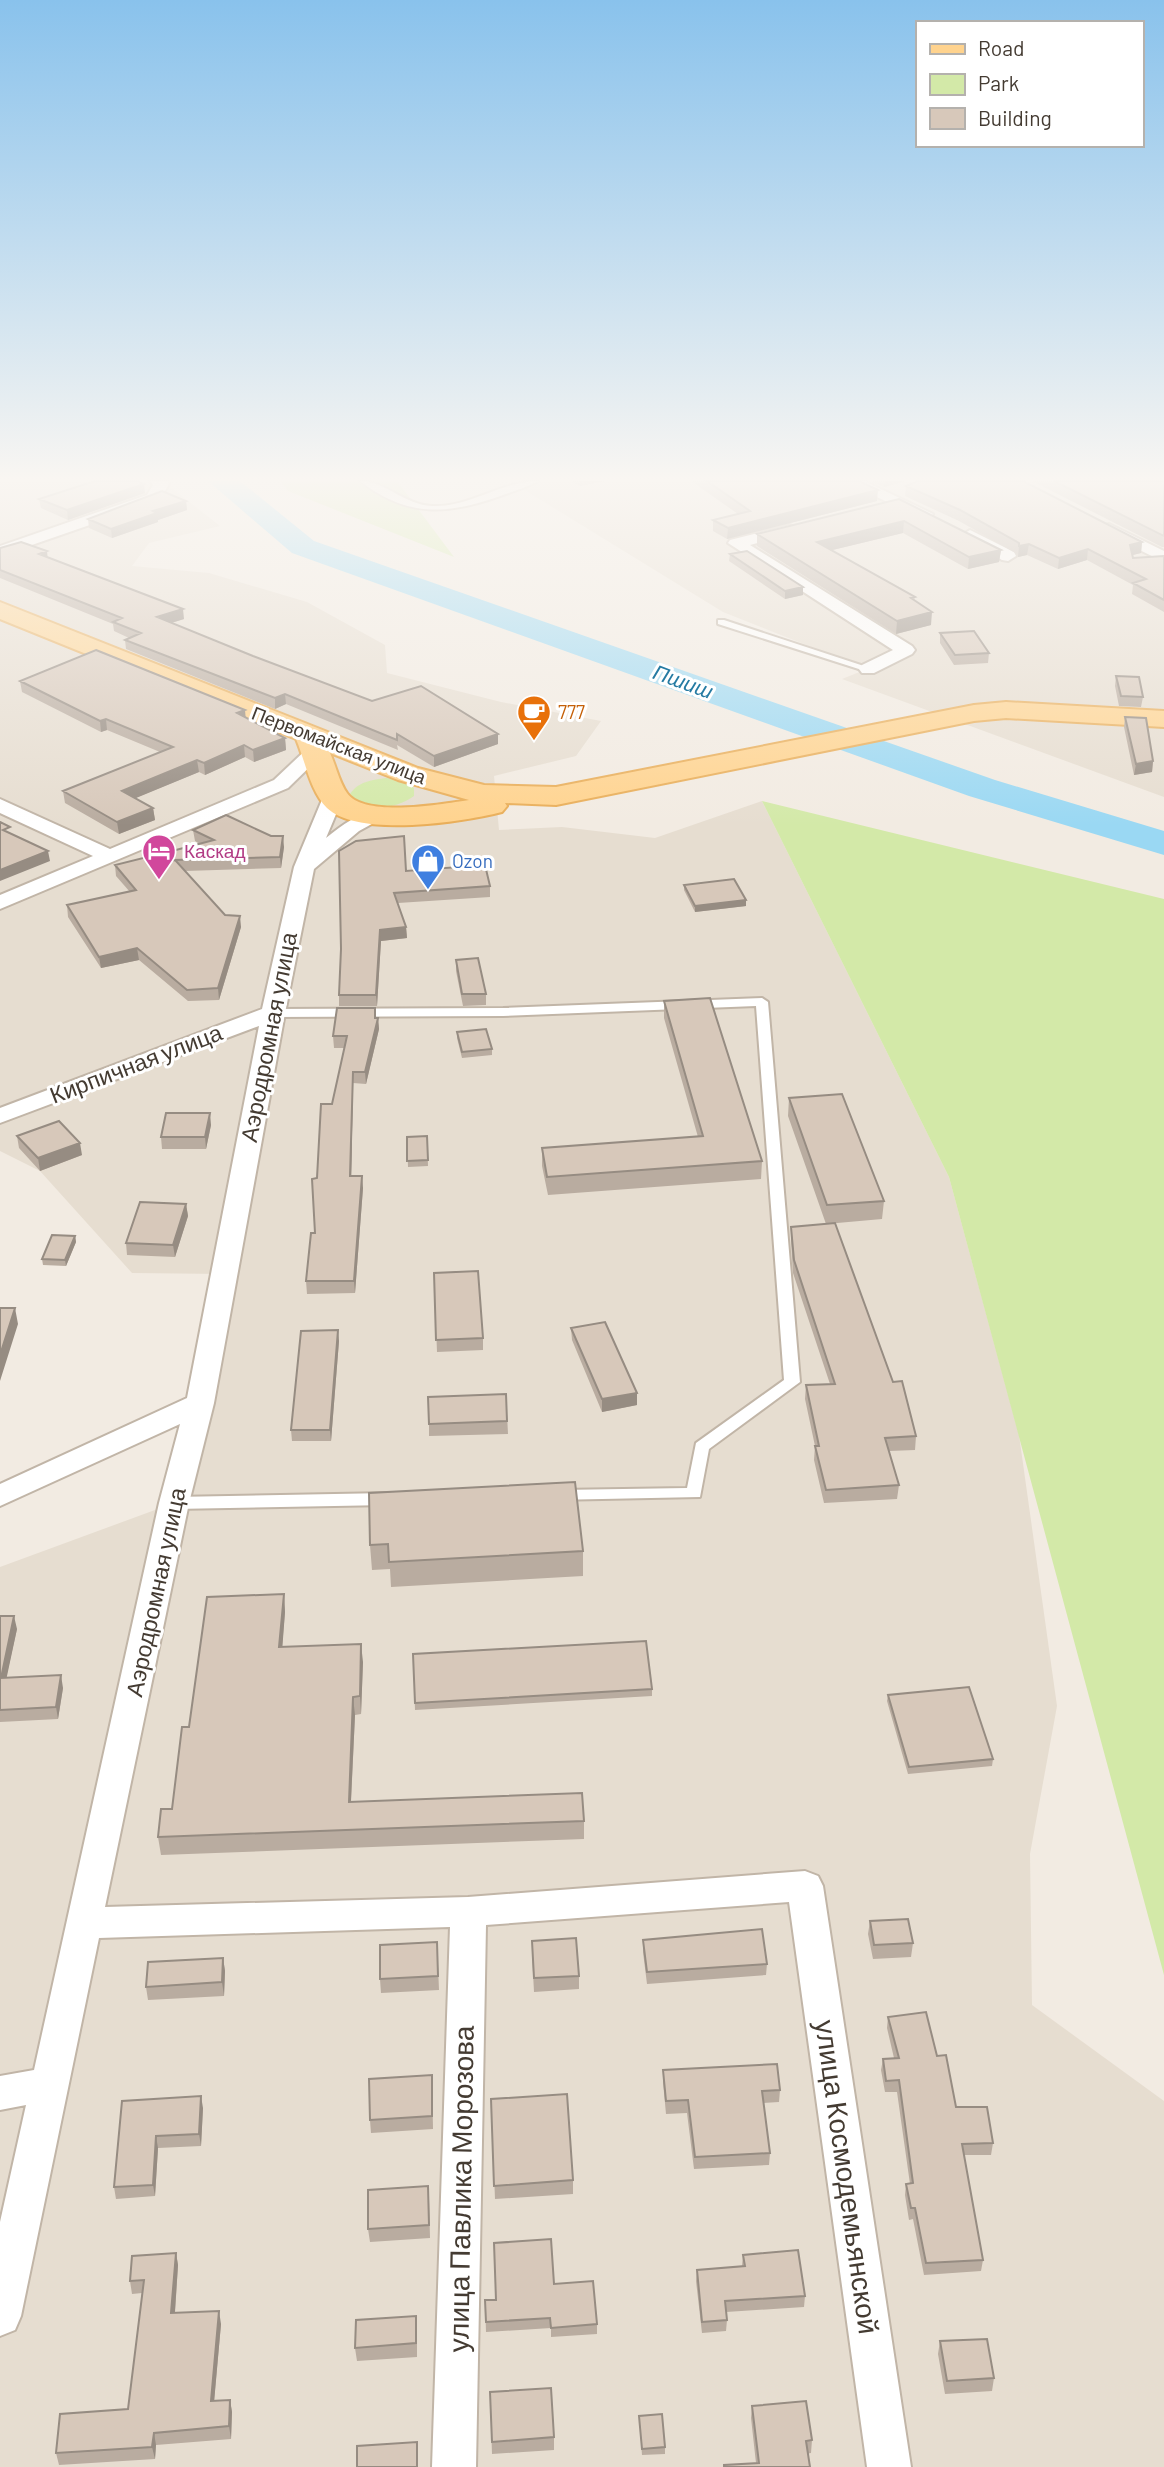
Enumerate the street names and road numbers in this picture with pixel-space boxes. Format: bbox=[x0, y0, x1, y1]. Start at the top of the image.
street label: Первомайская улица bbox=[249, 701, 430, 788]
street label: Аэродромная улица bbox=[234, 929, 302, 1144]
street label: Кирпичная улица bbox=[46, 1017, 226, 1109]
street label: Аэродромная улица bbox=[119, 1484, 191, 1699]
street label: улица Космодемьянской bbox=[809, 2018, 887, 2336]
street label: улица Павлика Морозова bbox=[440, 2025, 480, 2353]

